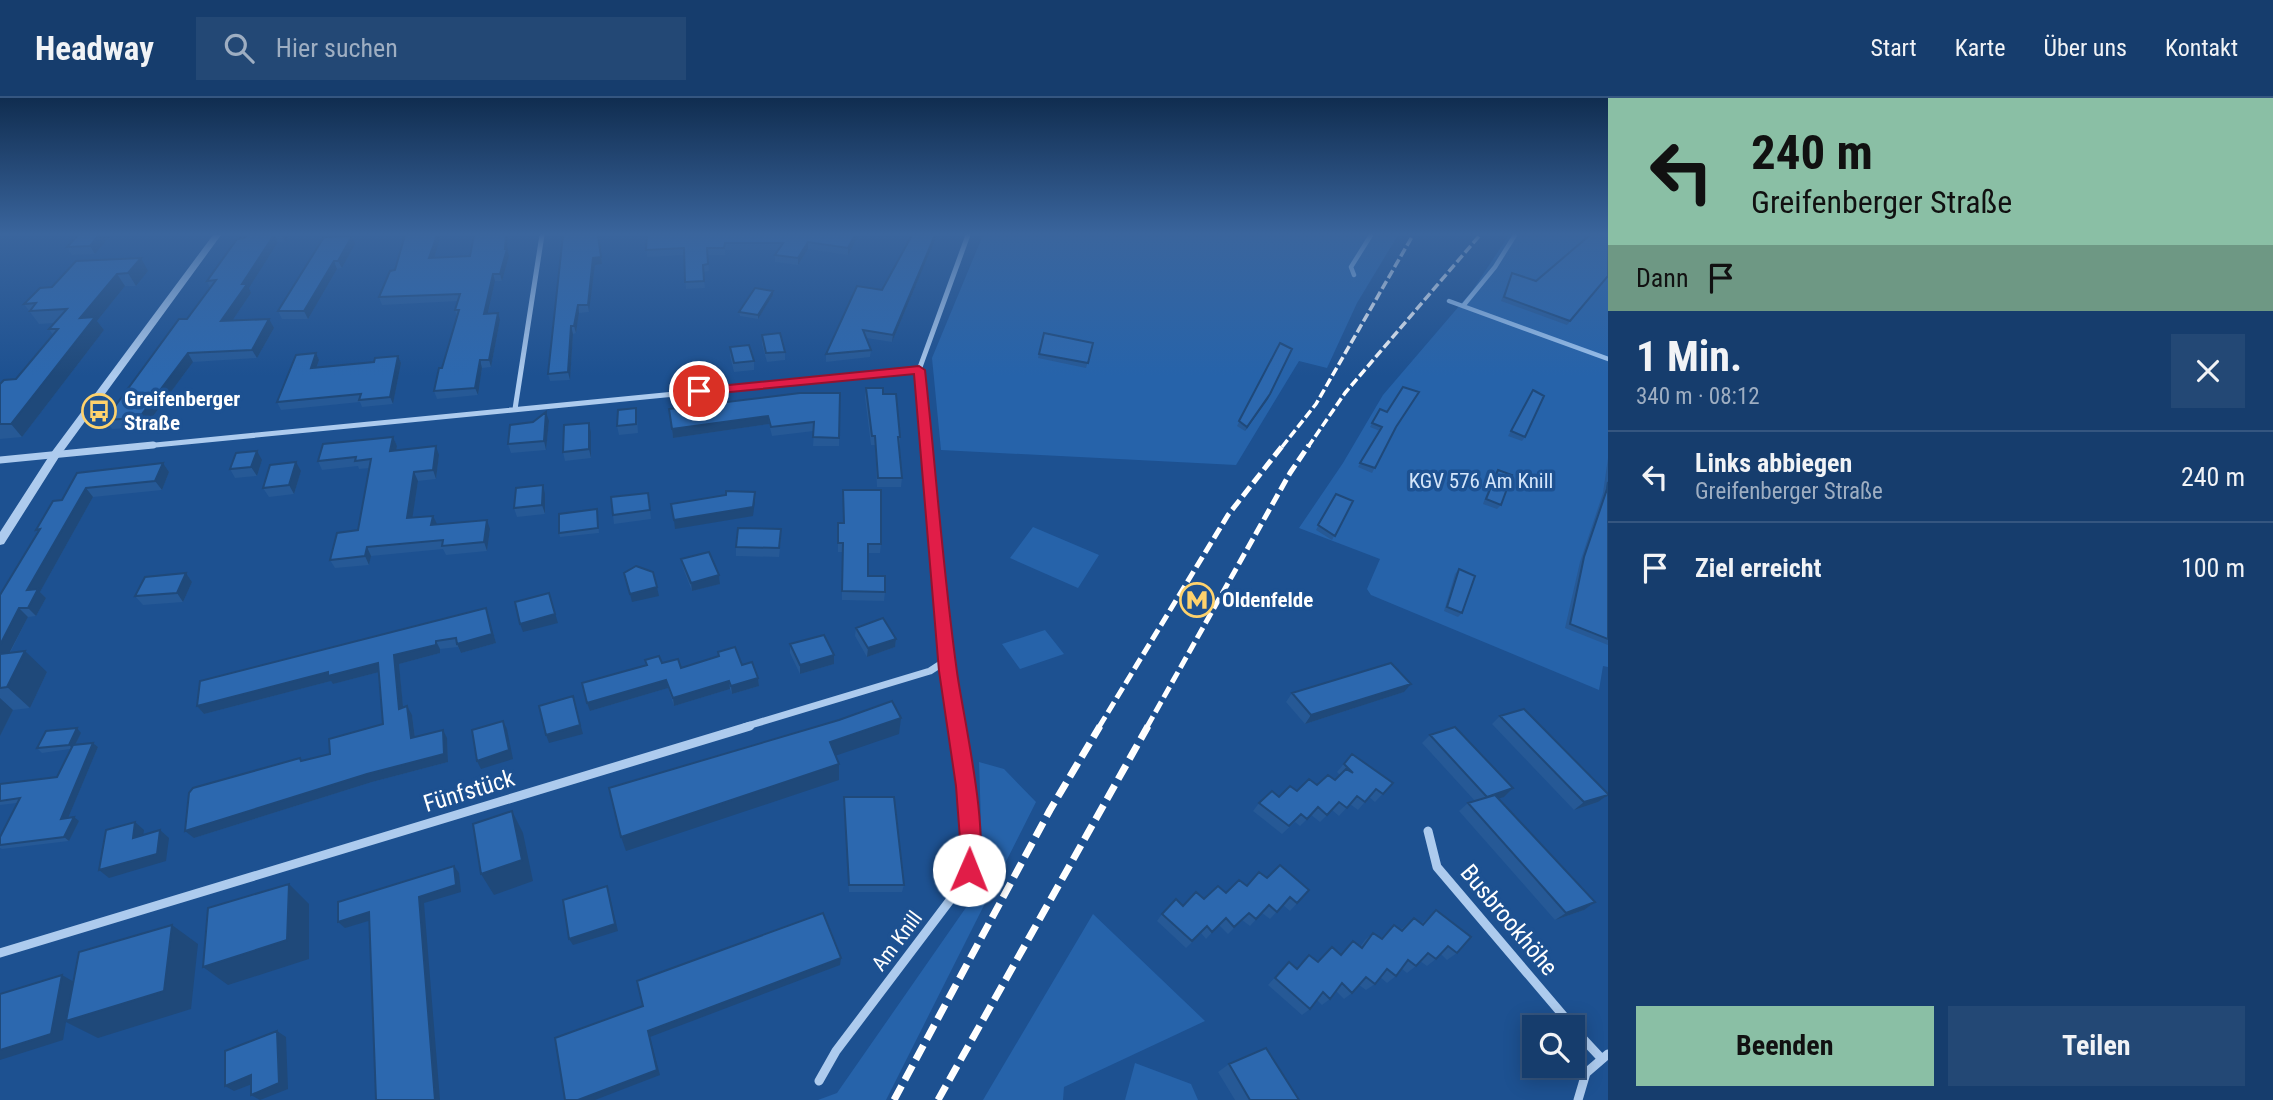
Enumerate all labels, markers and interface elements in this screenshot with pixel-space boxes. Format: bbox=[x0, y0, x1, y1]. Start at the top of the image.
search box bbox=[196, 17, 686, 80]
text: Headway bbox=[35, 29, 154, 68]
icon: search bbox=[220, 29, 258, 67]
text: Hier suchen bbox=[276, 33, 398, 63]
text: Start bbox=[1871, 34, 1917, 62]
text: Karte bbox=[1955, 34, 2005, 62]
text: Über uns bbox=[2043, 34, 2127, 62]
text: Kontakt bbox=[2165, 34, 2238, 62]
text: 240 m bbox=[1751, 124, 1873, 181]
icon: left bbox=[1636, 126, 1727, 217]
text: Greifenberger Straße bbox=[1751, 183, 2012, 221]
icon: arrive bbox=[1702, 259, 1740, 297]
text: Dann bbox=[1636, 263, 1688, 293]
text: 1 Min. bbox=[1636, 332, 1742, 381]
button: close bbox=[2171, 334, 2245, 408]
pin bbox=[669, 361, 729, 421]
icon: arrive bbox=[680, 372, 718, 410]
text: 340 m · 08:12 bbox=[1636, 383, 1760, 410]
place label: Greifenberger Straße bbox=[124, 387, 240, 435]
bus stop icon: Greifenberger Straße bbox=[80, 392, 118, 430]
text: Links abbiegen bbox=[1695, 448, 1852, 478]
icon: left bbox=[1636, 458, 1674, 496]
text: 240 m bbox=[2181, 462, 2245, 492]
park label: KGV 576 Am Knill bbox=[1409, 469, 1553, 493]
text: Greifenberger Straße bbox=[1695, 478, 1883, 505]
icon: arrive bbox=[1636, 549, 1674, 587]
text: Ziel erreicht bbox=[1695, 553, 1821, 583]
text: 100 m bbox=[2181, 553, 2245, 583]
metro station icon: Oldenfelde bbox=[1178, 581, 1216, 619]
place label: Oldenfelde bbox=[1222, 588, 1313, 612]
street label: Fünfstück bbox=[420, 764, 518, 818]
position arrow bbox=[932, 833, 1006, 907]
street label: Busbrookhöhe bbox=[1455, 859, 1563, 981]
street label: Am Knill bbox=[867, 906, 927, 976]
button: Beenden bbox=[1636, 1006, 1934, 1086]
button: Teilen bbox=[1948, 1006, 2245, 1086]
map controls bbox=[1522, 1015, 1585, 1078]
button: search bbox=[1522, 1015, 1585, 1078]

